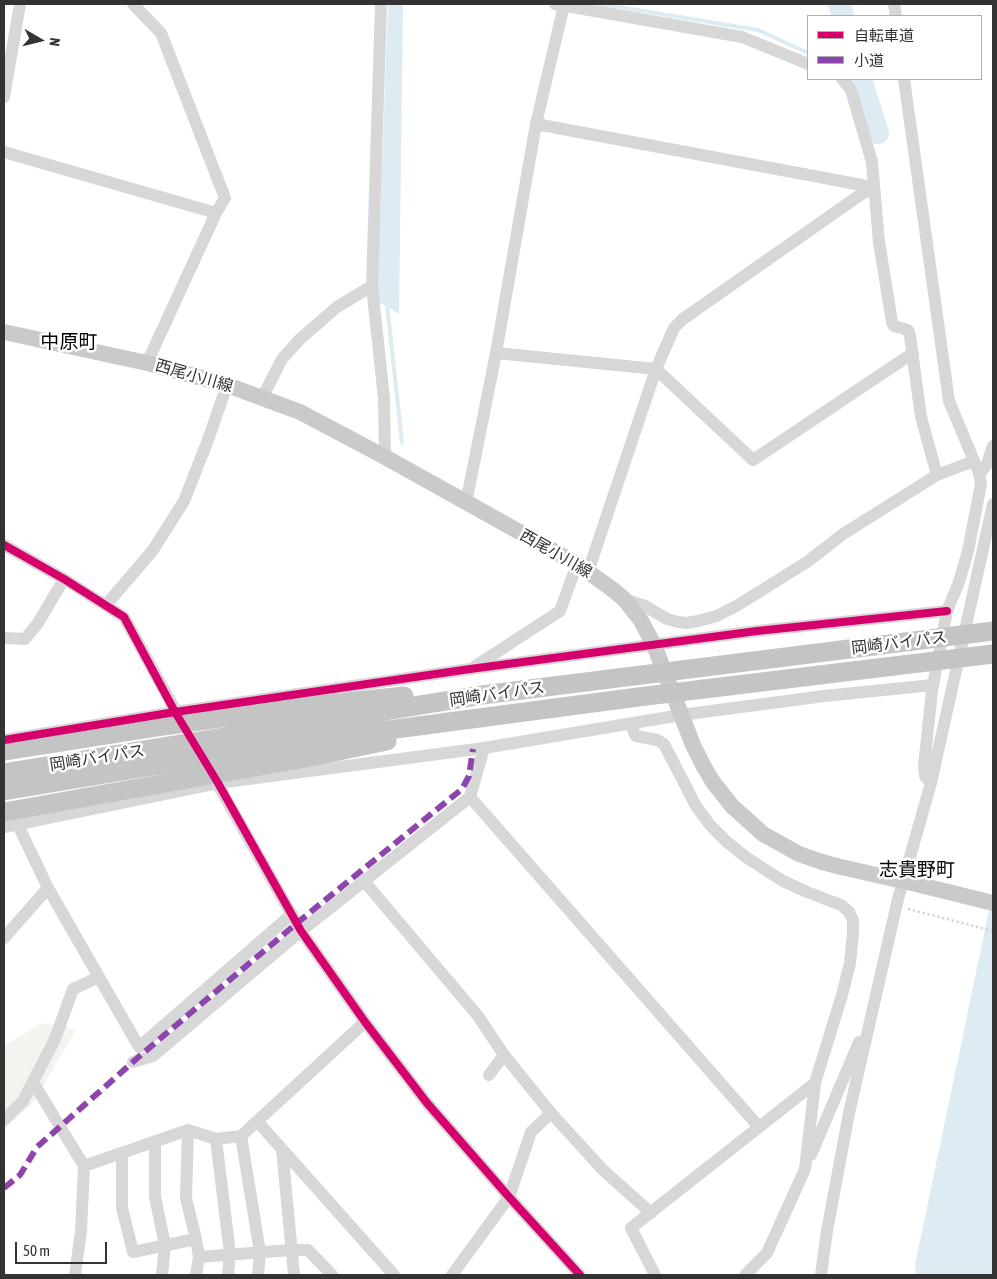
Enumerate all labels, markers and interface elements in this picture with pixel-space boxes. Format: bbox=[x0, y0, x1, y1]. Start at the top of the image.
north arrow bbox=[15, 15, 65, 65]
legend bbox=[807, 15, 982, 80]
text: 自転車道 bbox=[854, 27, 914, 44]
text: N bbox=[46, 37, 63, 47]
text: 小道 bbox=[854, 52, 884, 69]
district label: 中原町 bbox=[41, 331, 97, 353]
street label: 西尾小川線 bbox=[153, 356, 235, 396]
street label: 西尾小川線 bbox=[517, 526, 595, 582]
street label: 岡崎バイパス bbox=[850, 628, 948, 658]
street label: 岡崎バイパス bbox=[448, 678, 546, 710]
street label: 岡崎バイパス bbox=[48, 741, 146, 775]
district label: 志貴野町 bbox=[879, 859, 955, 881]
scale bar bbox=[18, 1232, 110, 1264]
text: 50 m bbox=[23, 1242, 50, 1259]

